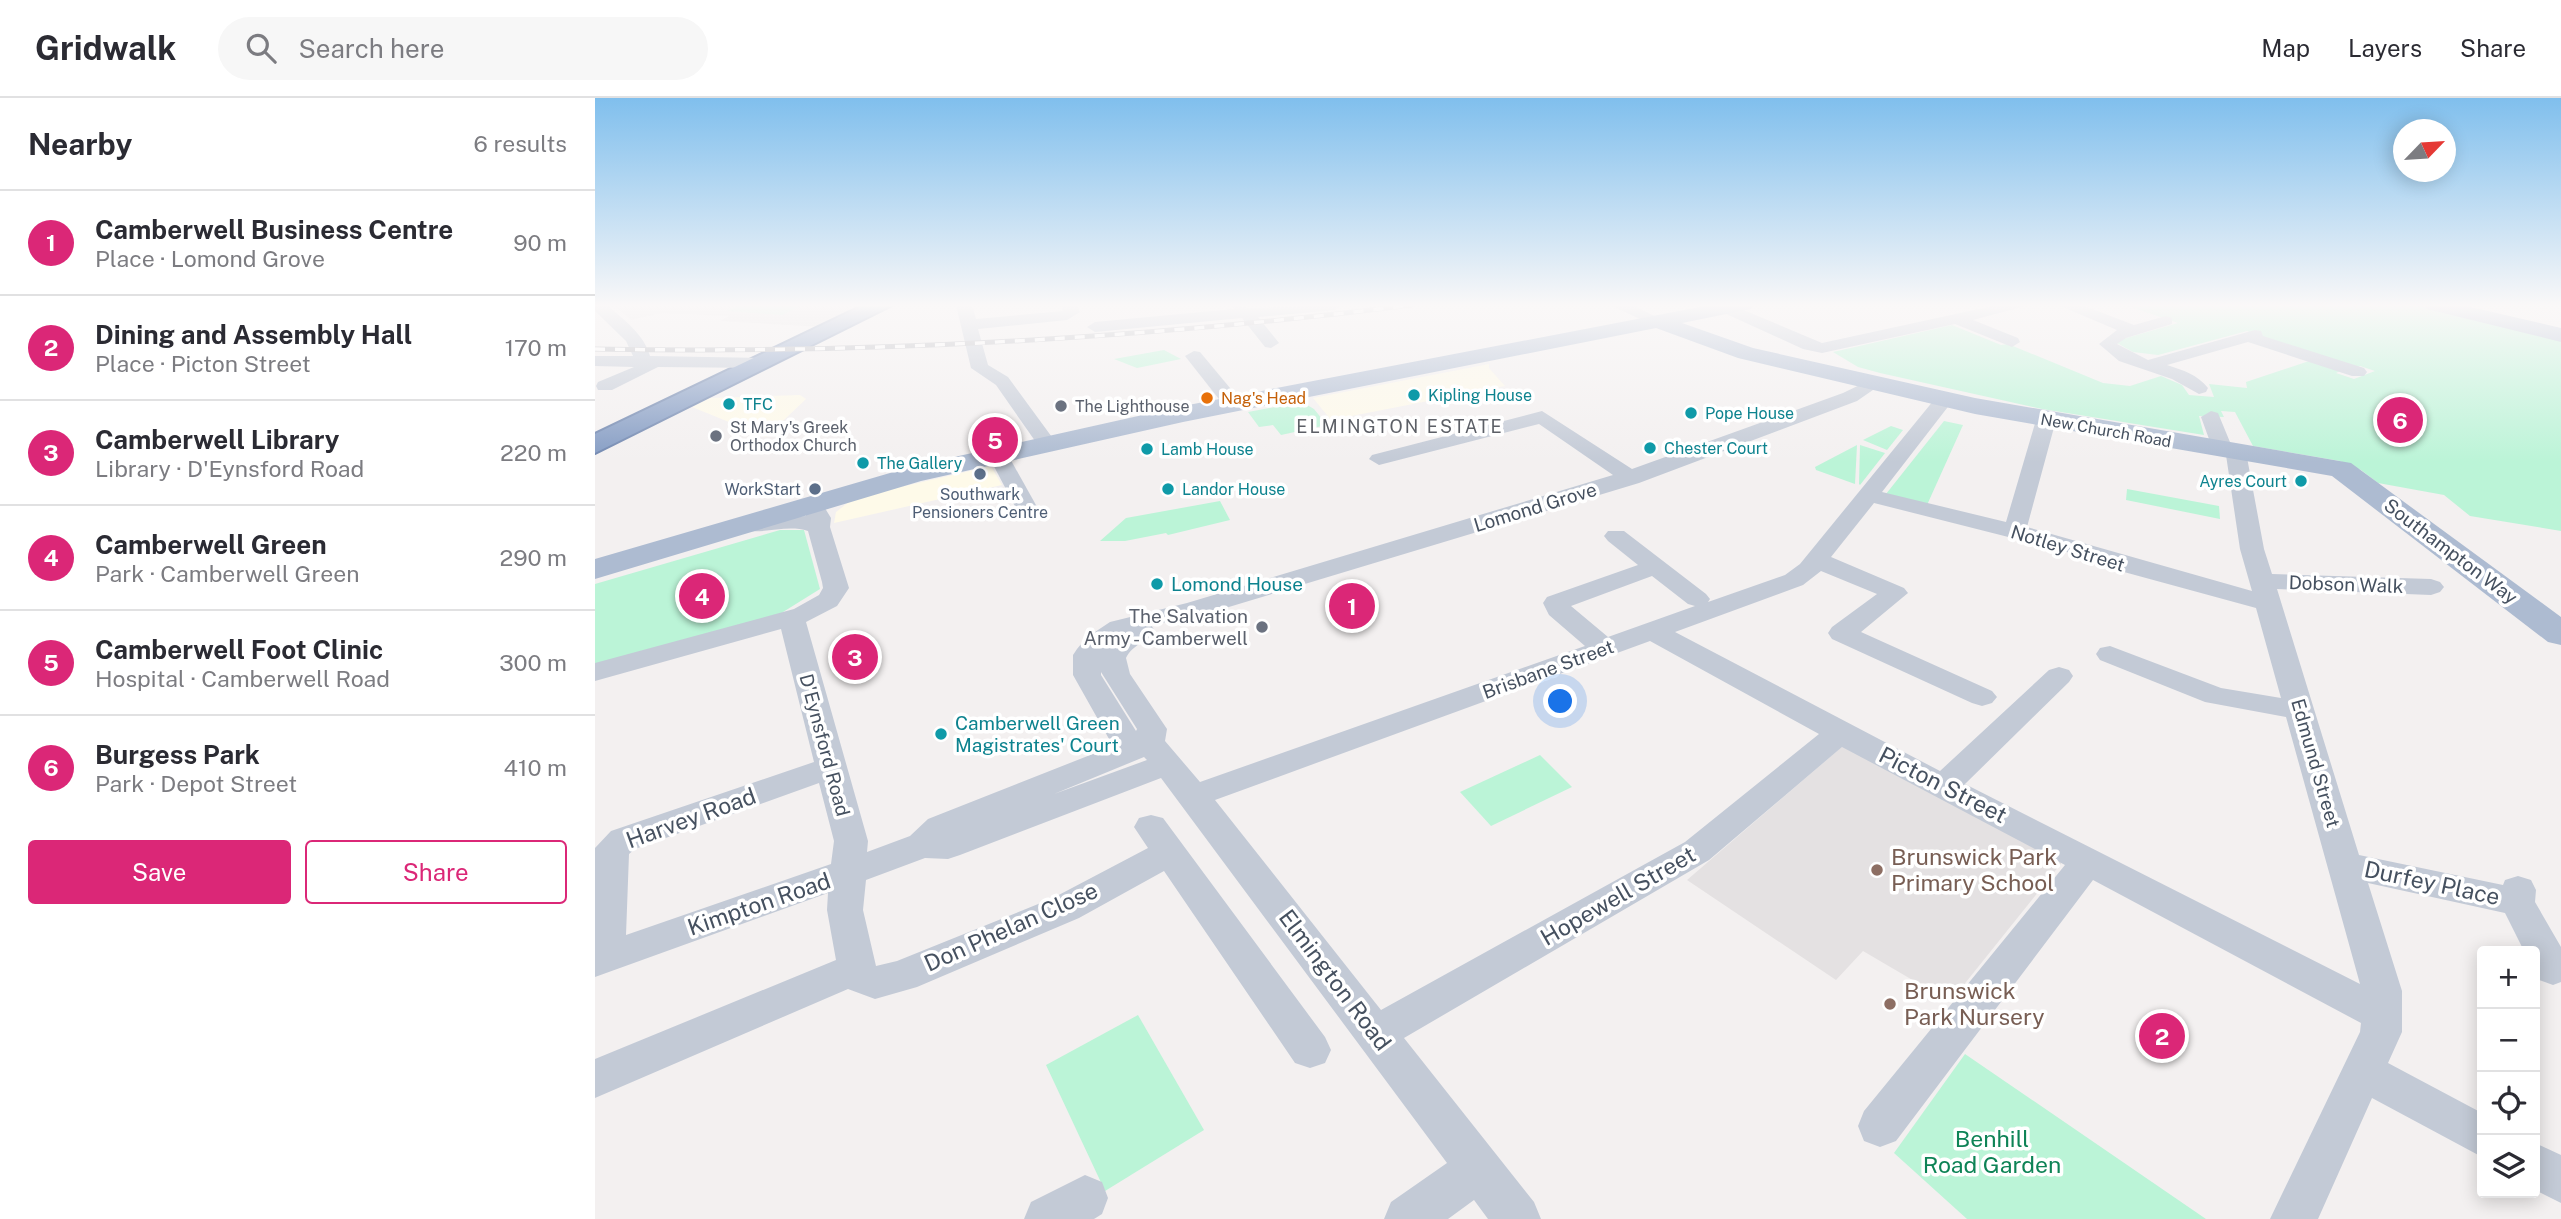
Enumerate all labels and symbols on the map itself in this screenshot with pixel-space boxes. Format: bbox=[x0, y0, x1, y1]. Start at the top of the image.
north arrow bbox=[2393, 119, 2456, 182]
place label: Kipling House bbox=[1428, 386, 1532, 405]
marker: Kipling House bbox=[1406, 387, 1422, 403]
place label: Nag's Head bbox=[1221, 389, 1306, 408]
marker: Nag's Head bbox=[1199, 390, 1215, 406]
pin: 6 bbox=[2377, 394, 2423, 446]
place label: TFC bbox=[743, 395, 773, 414]
marker: TFC bbox=[721, 396, 737, 412]
place label: The Lighthouse bbox=[1075, 397, 1190, 416]
marker: The Lighthouse bbox=[1053, 398, 1069, 414]
place label: Pope House bbox=[1705, 404, 1794, 423]
marker: Pope House bbox=[1683, 405, 1699, 421]
street label: New Church Road bbox=[2039, 410, 2173, 451]
pin: 5 bbox=[972, 414, 1018, 466]
district label: ELMINGTON ESTATE bbox=[1296, 416, 1504, 437]
place label: St Mary's Greek Orthodox Church bbox=[730, 418, 857, 455]
marker: St Mary's Greek Orthodox Church bbox=[708, 428, 724, 444]
place label: Chester Court bbox=[1664, 439, 1768, 458]
place label: Lamb House bbox=[1161, 440, 1254, 459]
marker: Chester Court bbox=[1642, 440, 1658, 456]
marker: Lamb House bbox=[1139, 441, 1155, 457]
place label: The Gallery bbox=[877, 454, 963, 473]
marker: The Gallery bbox=[855, 455, 871, 471]
marker: Southwark Pensioners Centre bbox=[972, 466, 988, 482]
place label: Ayres Court bbox=[2199, 472, 2287, 491]
marker: Ayres Court bbox=[2293, 473, 2309, 489]
street label: Lomond Grove bbox=[1471, 478, 1599, 536]
place label: WorkStart bbox=[725, 480, 801, 499]
place label: Landor House bbox=[1182, 480, 1285, 499]
marker: WorkStart bbox=[807, 481, 823, 497]
marker: Landor House bbox=[1160, 481, 1176, 497]
place label: Southwark Pensioners Centre bbox=[912, 485, 1048, 522]
street label: Southampton Way bbox=[2380, 494, 2522, 608]
street label: Notley Street bbox=[2008, 520, 2128, 576]
pin: 4 bbox=[679, 570, 725, 622]
street label: Dobson Walk bbox=[2288, 571, 2404, 597]
place label: Lomond House bbox=[1171, 573, 1303, 595]
marker: Lomond House bbox=[1149, 576, 1165, 592]
pin: 1 bbox=[1329, 580, 1375, 632]
place label: The Salvation Army - Camberwell bbox=[1083, 605, 1248, 649]
marker: The Salvation Army - Camberwell bbox=[1254, 619, 1270, 635]
pin: 3 bbox=[832, 631, 878, 683]
street label: Brisbane Street bbox=[1479, 635, 1617, 703]
street label: D'Eynsford Road bbox=[795, 671, 855, 819]
your location bbox=[1543, 684, 1577, 718]
street label: Edmund Street bbox=[2287, 696, 2345, 830]
place label: Camberwell Green Magistrates' Court bbox=[955, 712, 1120, 756]
marker: Camberwell Green Magistrates' Court bbox=[933, 726, 949, 742]
street label: Picton Street bbox=[1875, 741, 2012, 828]
street label: Harvey Road bbox=[622, 782, 759, 853]
street label: Hopewell Street bbox=[1536, 840, 1700, 951]
place label: Brunswick Park Primary School bbox=[1891, 843, 2057, 896]
street label: Durfey Place bbox=[2362, 855, 2502, 910]
marker: Brunswick Park Primary School bbox=[1869, 862, 1885, 878]
street label: Kimpton Road bbox=[684, 866, 834, 941]
street label: Don Phelan Close bbox=[920, 876, 1102, 977]
street label: Elmington Road bbox=[1274, 904, 1397, 1055]
place label: Brunswick Park Nursery bbox=[1904, 977, 2045, 1030]
marker: Brunswick Park Nursery bbox=[1882, 996, 1898, 1012]
pin: 2 bbox=[2139, 1010, 2185, 1062]
park label: Benhill Road Garden bbox=[1923, 1125, 2061, 1178]

